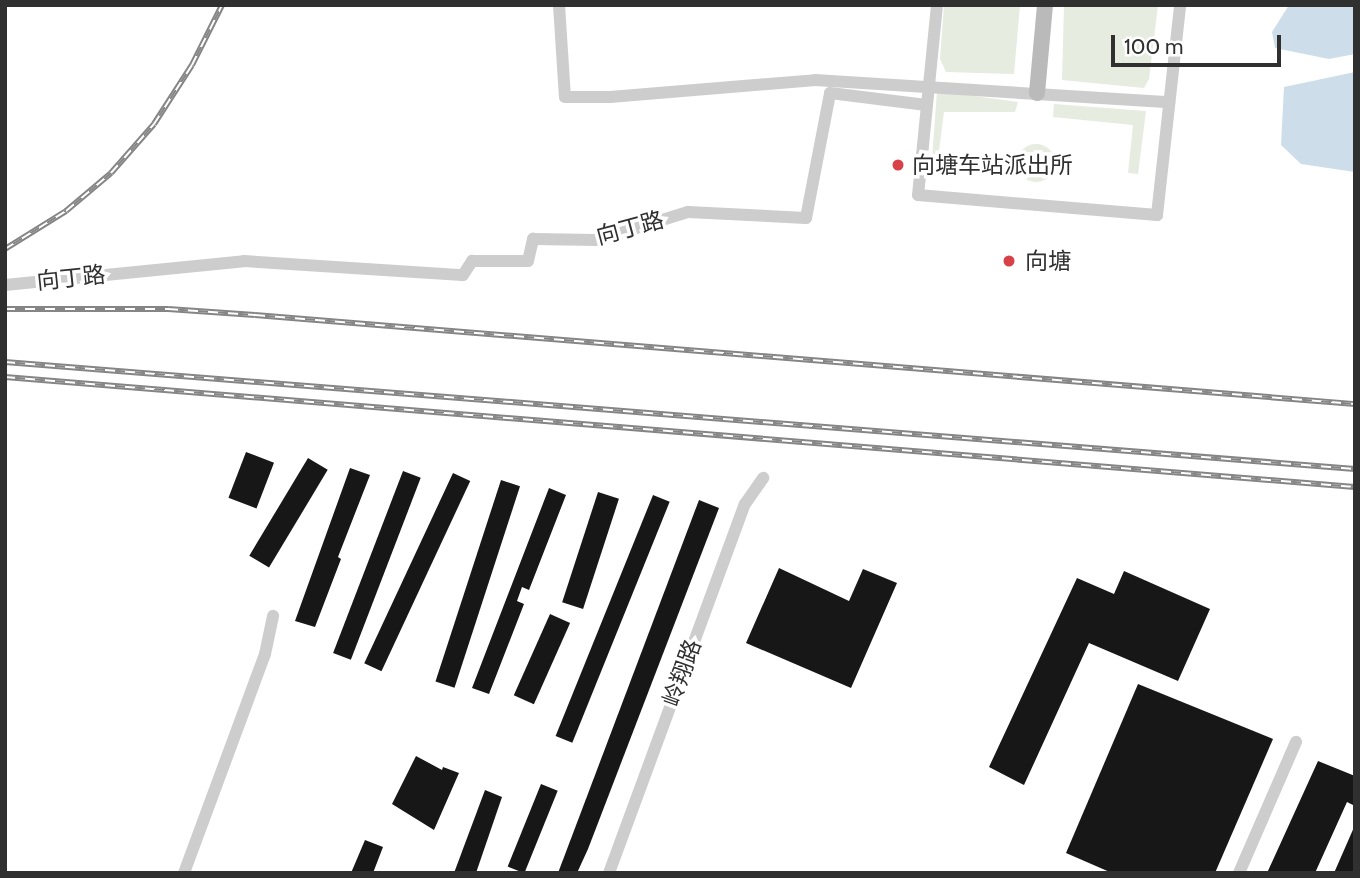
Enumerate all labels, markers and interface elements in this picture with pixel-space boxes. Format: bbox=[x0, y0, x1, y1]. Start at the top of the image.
scale bar bbox=[1115, 21, 1285, 65]
text: 100 m bbox=[1124, 34, 1183, 59]
place label: 向塘车站派出所 bbox=[912, 151, 1073, 179]
marker: 向塘车站派出所 bbox=[890, 157, 906, 173]
street label: 向丁路 bbox=[593, 206, 667, 250]
place label: 向塘 bbox=[1025, 247, 1071, 275]
marker: 向塘 bbox=[999, 251, 1019, 271]
street label: 向丁路 bbox=[35, 261, 107, 295]
street label: 岭翔路 bbox=[657, 636, 707, 710]

